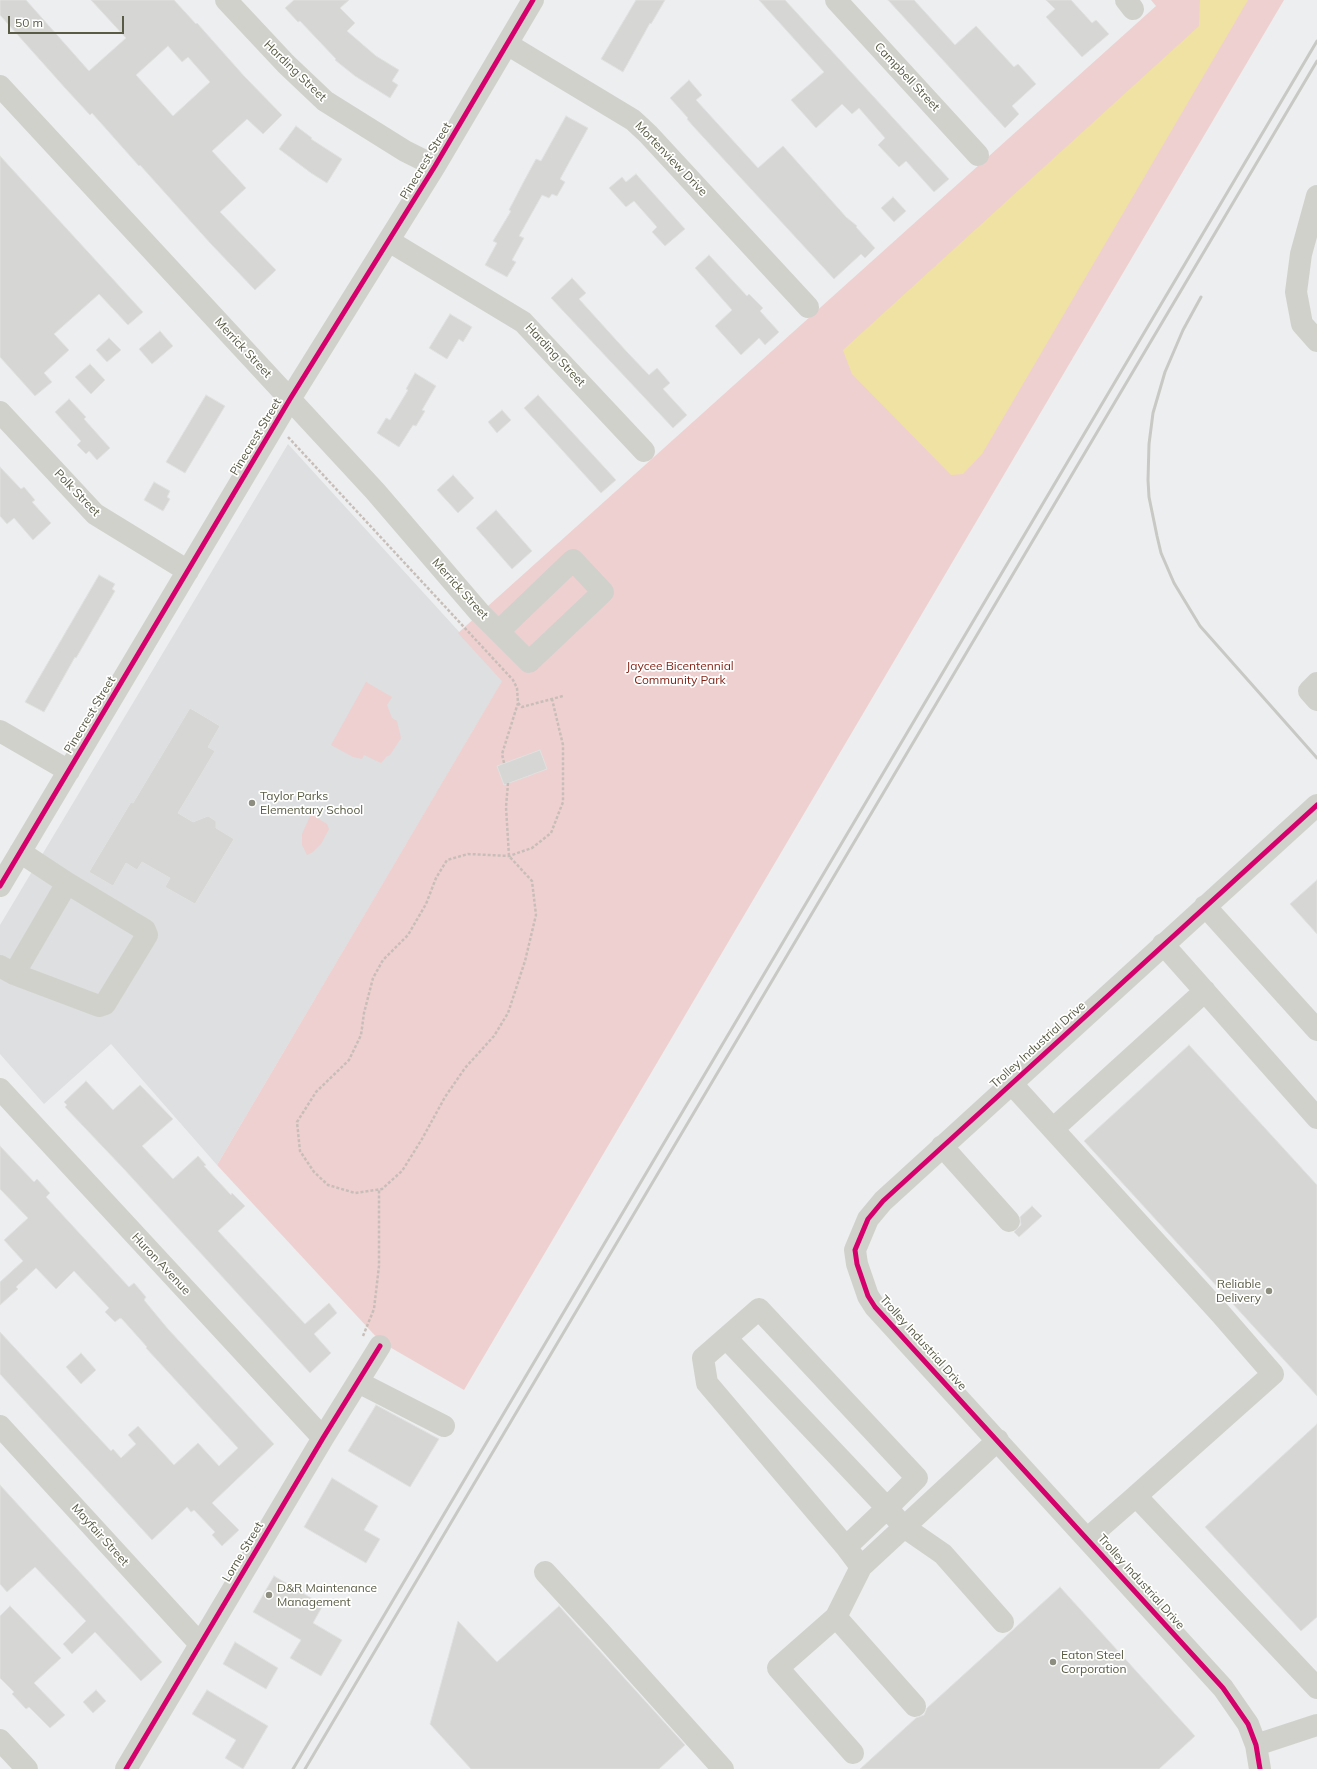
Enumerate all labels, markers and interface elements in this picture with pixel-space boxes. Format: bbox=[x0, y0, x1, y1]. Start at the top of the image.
scale bar bbox=[10, 8, 126, 34]
text: 50 m bbox=[15, 15, 43, 30]
street label: Harding Street bbox=[261, 38, 329, 104]
street label: Campbell Street bbox=[871, 40, 943, 114]
street label: Mortenview Drive bbox=[632, 119, 710, 199]
street label: Pinecrest Street bbox=[397, 120, 455, 202]
street label: Merrick Street bbox=[212, 315, 274, 381]
street label: Harding Street bbox=[522, 320, 588, 390]
street label: Pinecrest Street bbox=[227, 396, 285, 478]
street label: Polk Street bbox=[51, 467, 103, 519]
street label: Merrick Street bbox=[429, 556, 491, 622]
park label: Jaycee Bicentennial Community Park bbox=[626, 659, 734, 687]
street label: Pinecrest Street bbox=[61, 674, 119, 756]
place label: Taylor Parks Elementary School bbox=[260, 789, 363, 817]
marker: Taylor Parks Elementary School bbox=[247, 798, 257, 808]
street label: Trolley Industrial Drive bbox=[988, 999, 1088, 1091]
street label: Huron Avenue bbox=[129, 1230, 193, 1298]
place label: Reliable Delivery bbox=[1216, 1277, 1261, 1305]
marker: Reliable Delivery bbox=[1264, 1286, 1274, 1296]
street label: Trolley Industrial Drive bbox=[877, 1293, 969, 1393]
street label: Mayfair Street bbox=[68, 1501, 132, 1569]
street label: Lorne Street bbox=[219, 1519, 267, 1585]
street label: Trolley Industrial Drive bbox=[1095, 1532, 1187, 1632]
place label: D&R Maintenance Management bbox=[277, 1581, 377, 1609]
marker: D&R Maintenance Management bbox=[264, 1590, 274, 1600]
place label: Eaton Steel Corporation bbox=[1061, 1648, 1126, 1676]
marker: Eaton Steel Corporation bbox=[1048, 1657, 1058, 1667]

